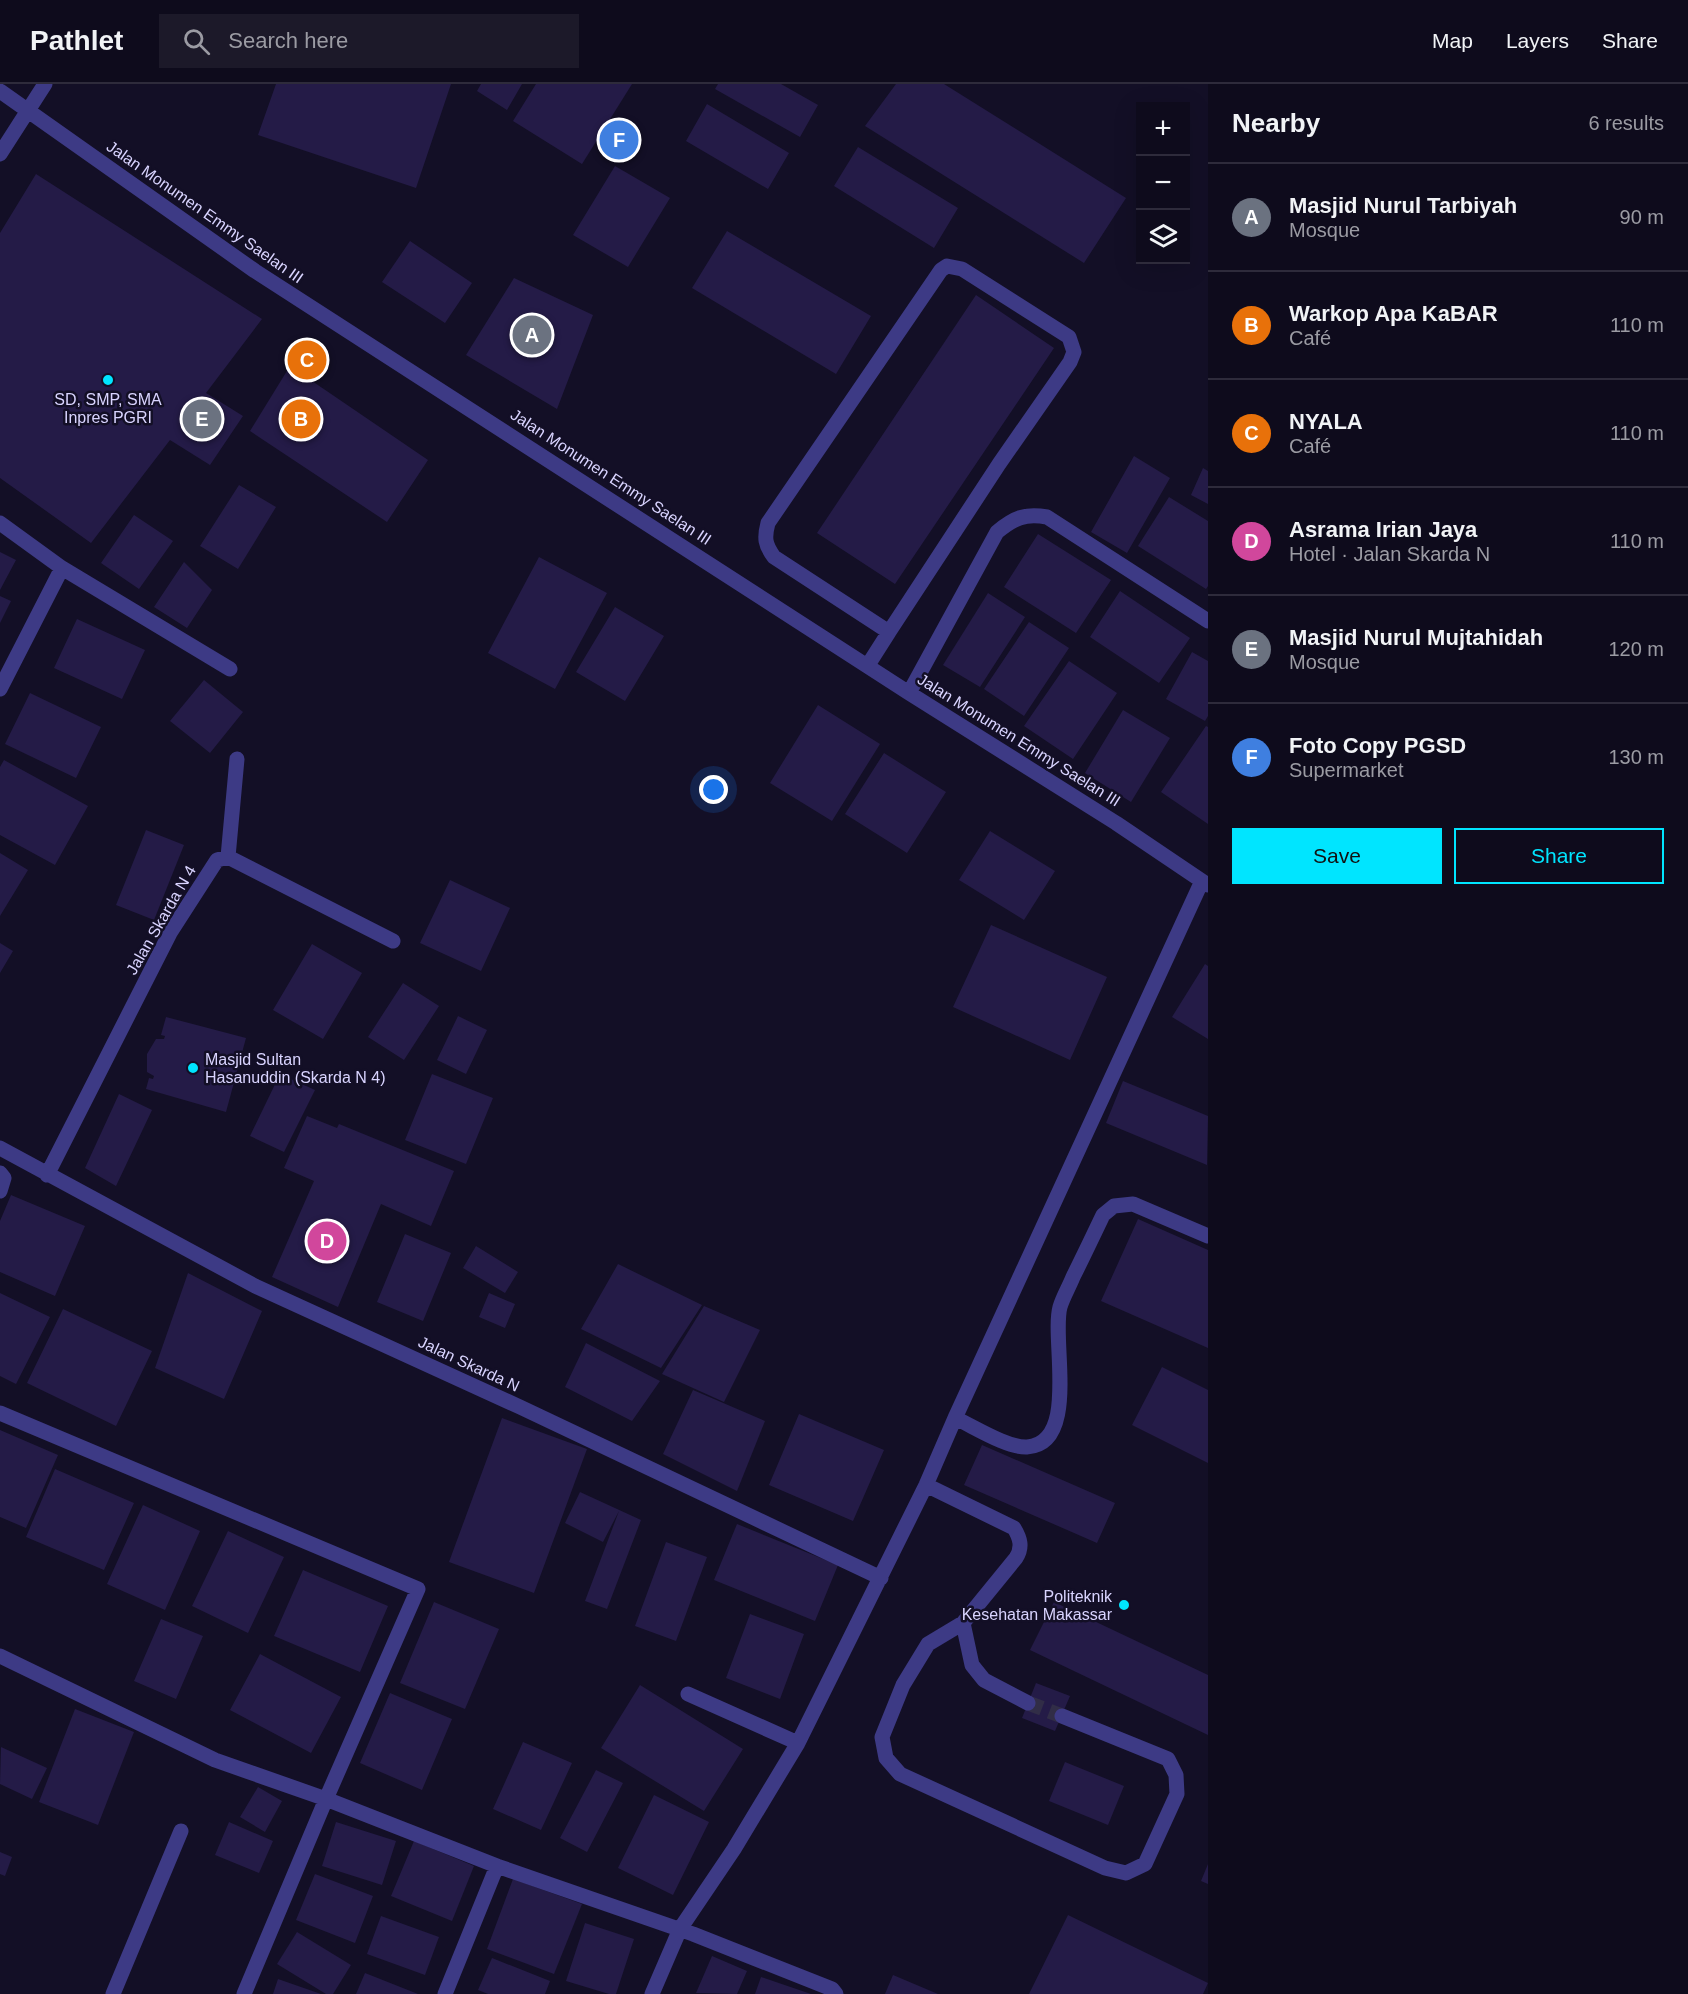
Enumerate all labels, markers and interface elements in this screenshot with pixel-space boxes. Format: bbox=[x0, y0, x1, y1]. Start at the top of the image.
search box bbox=[159, 14, 579, 68]
text: Pathlet bbox=[30, 25, 123, 56]
icon: search bbox=[180, 25, 213, 58]
text: Search here bbox=[228, 28, 348, 53]
text: Map bbox=[1432, 29, 1473, 52]
text: Layers bbox=[1506, 29, 1569, 52]
text: Share bbox=[1602, 29, 1658, 52]
map controls bbox=[1136, 102, 1190, 264]
button: + bbox=[1136, 102, 1190, 156]
text: Nearby bbox=[1232, 108, 1320, 138]
text: 6 results bbox=[1588, 112, 1664, 134]
pin: F bbox=[600, 118, 638, 162]
street label: Jalan Monumen Emmy Saelan III bbox=[104, 137, 306, 287]
button: − bbox=[1136, 156, 1190, 210]
text: Masjid Nurul Tarbiyah bbox=[1289, 193, 1517, 218]
text: A bbox=[1244, 206, 1259, 228]
text: 90 m bbox=[1620, 206, 1664, 228]
button: layers bbox=[1136, 210, 1190, 264]
text: Mosque bbox=[1289, 219, 1360, 241]
text: Warkop Apa KaBAR bbox=[1289, 301, 1498, 326]
pin: A bbox=[512, 312, 552, 358]
text: B bbox=[1244, 314, 1259, 336]
text: 110 m bbox=[1610, 314, 1664, 336]
text: Café bbox=[1289, 327, 1331, 349]
pin: C bbox=[288, 338, 326, 382]
marker: SD, SMP, SMA Inpres PGRI bbox=[101, 373, 115, 387]
place label: SD, SMP, SMA Inpres PGRI bbox=[54, 391, 162, 426]
pin: E bbox=[182, 396, 222, 442]
pin: B bbox=[282, 396, 320, 442]
street label: Jalan Monumen Emmy Saelan III bbox=[508, 406, 714, 548]
text: NYALA bbox=[1289, 409, 1363, 434]
text: C bbox=[1244, 422, 1259, 444]
text: 110 m bbox=[1610, 422, 1664, 444]
text: Café bbox=[1289, 435, 1331, 457]
text: Asrama Irian Jaya bbox=[1289, 517, 1477, 542]
text: D bbox=[1244, 530, 1259, 552]
text: 110 m bbox=[1610, 530, 1664, 552]
text: Hotel · Jalan Skarda N bbox=[1289, 543, 1490, 565]
text: Masjid Nurul Mujtahidah bbox=[1289, 625, 1543, 650]
text: E bbox=[1245, 638, 1258, 660]
text: 120 m bbox=[1608, 638, 1664, 660]
text: Mosque bbox=[1289, 651, 1360, 673]
street label: Jalan Monumen Emmy Saelan III bbox=[915, 670, 1123, 810]
text: Foto Copy PGSD bbox=[1289, 733, 1466, 758]
text: F bbox=[1245, 746, 1258, 768]
text: 130 m bbox=[1608, 746, 1664, 768]
text: Supermarket bbox=[1289, 759, 1404, 781]
your location bbox=[699, 775, 728, 804]
button: Save bbox=[1232, 828, 1442, 884]
button: Share bbox=[1454, 828, 1664, 884]
street label: Jalan Skarda N 4 bbox=[123, 863, 199, 977]
place label: Masjid Sultan Hasanuddin (Skarda N 4) bbox=[205, 1051, 386, 1086]
marker: Masjid Sultan Hasanuddin (Skarda N 4) bbox=[186, 1061, 200, 1075]
pin: D bbox=[308, 1218, 346, 1264]
street label: Jalan Skarda N bbox=[416, 1333, 522, 1395]
place label: Politeknik Kesehatan Makassar bbox=[962, 1588, 1113, 1623]
marker: Politeknik Kesehatan Makassar bbox=[1117, 1598, 1131, 1612]

